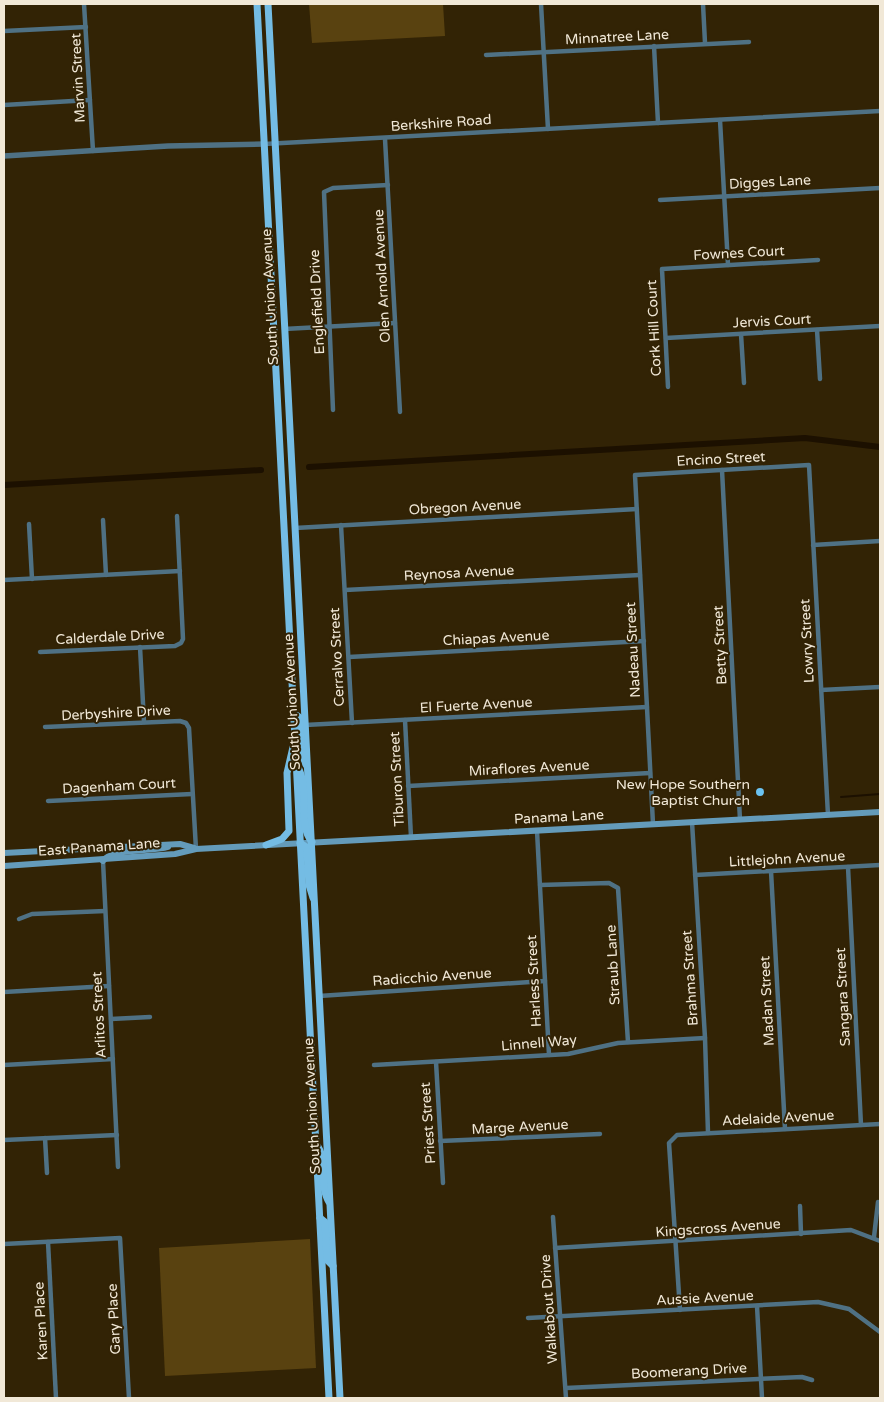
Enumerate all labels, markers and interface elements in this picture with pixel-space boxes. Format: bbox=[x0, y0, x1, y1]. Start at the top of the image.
street label: Minnatree Lane bbox=[565, 26, 669, 48]
street label: Marvin Street bbox=[67, 32, 89, 123]
street label: Berkshire Road bbox=[390, 111, 492, 135]
street label: Digges Lane bbox=[729, 171, 812, 193]
street label: Olen Arnold Avenue bbox=[370, 209, 394, 343]
street label: South Union Avenue bbox=[258, 228, 282, 366]
street label: Fownes Court bbox=[693, 242, 786, 264]
street label: Englefield Drive bbox=[306, 249, 328, 355]
street label: Cork Hill Court bbox=[643, 279, 665, 377]
street label: Jervis Court bbox=[732, 310, 812, 332]
street label: Encino Street bbox=[676, 448, 767, 470]
street label: Obregon Avenue bbox=[408, 496, 522, 518]
street label: Reynosa Avenue bbox=[403, 562, 515, 584]
street label: Lowry Street bbox=[796, 598, 818, 683]
street label: Nadeau Street bbox=[622, 601, 644, 698]
street label: Betty Street bbox=[709, 604, 731, 685]
street label: Cerralvo Street bbox=[326, 606, 348, 707]
street label: Calderdale Drive bbox=[55, 626, 165, 648]
street label: Chiapas Avenue bbox=[442, 627, 550, 649]
street label: South Union Avenue bbox=[280, 633, 304, 771]
street label: El Fuerte Avenue bbox=[419, 694, 533, 716]
street label: Derbyshire Drive bbox=[61, 702, 171, 724]
street label: Tiburon Street bbox=[386, 730, 408, 827]
street label: Miraflores Avenue bbox=[468, 756, 590, 780]
street label: Dagenham Court bbox=[62, 775, 177, 797]
place label: New Hope Southern Baptist Church bbox=[616, 776, 750, 809]
marker: New Hope Southern Baptist Church bbox=[754, 786, 766, 798]
street label: Panama Lane bbox=[514, 806, 604, 828]
street label: East Panama Lane bbox=[37, 834, 161, 860]
street label: Littlejohn Avenue bbox=[728, 847, 846, 871]
street label: Straub Lane bbox=[602, 924, 624, 1006]
street label: Brahma Street bbox=[678, 929, 702, 1026]
street label: Harless Street bbox=[523, 934, 545, 1028]
street label: Sangara Street bbox=[832, 947, 854, 1047]
street label: Madan Street bbox=[756, 955, 778, 1047]
street label: Radicchio Avenue bbox=[372, 964, 492, 990]
street label: Arlitos Street bbox=[88, 971, 110, 1059]
street label: Linnell Way bbox=[500, 1031, 578, 1055]
street label: South Union Avenue bbox=[300, 1037, 324, 1175]
street label: Priest Street bbox=[417, 1081, 439, 1164]
street label: Adelaide Avenue bbox=[721, 1107, 835, 1129]
street label: Marge Avenue bbox=[471, 1116, 569, 1138]
street label: Kingscross Avenue bbox=[655, 1215, 781, 1241]
street label: Walkabout Drive bbox=[537, 1254, 561, 1364]
street label: Karen Place bbox=[30, 1281, 52, 1361]
street label: Gary Place bbox=[104, 1283, 124, 1355]
street label: Aussie Avenue bbox=[656, 1287, 754, 1309]
street label: Boomerang Drive bbox=[631, 1359, 748, 1383]

